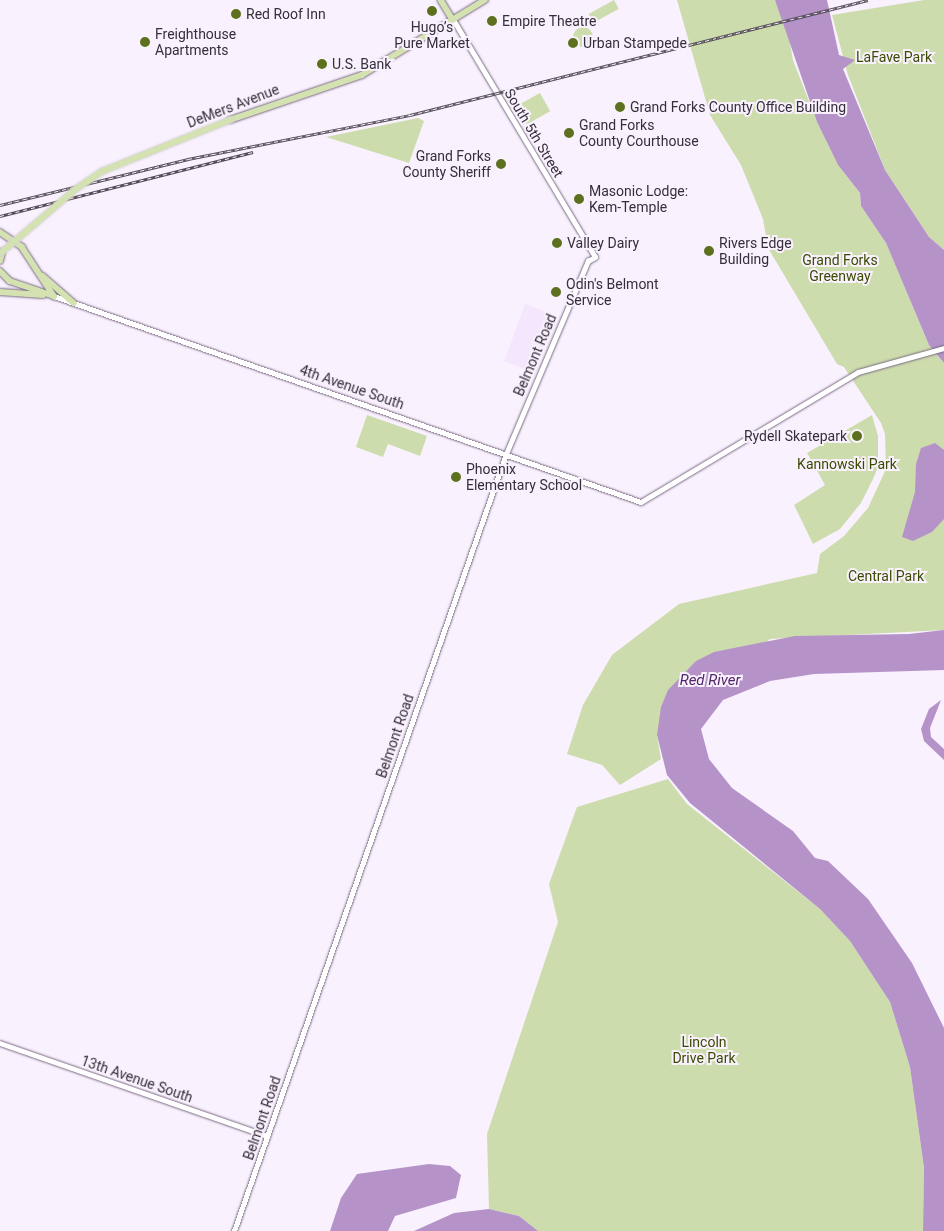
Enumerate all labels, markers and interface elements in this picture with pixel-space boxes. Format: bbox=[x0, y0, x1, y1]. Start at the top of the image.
marker: Hugo’s Pure Market bbox=[426, 5, 438, 17]
place label: Red Roof Inn bbox=[246, 6, 326, 22]
marker: Red Roof Inn bbox=[230, 8, 242, 20]
place label: Empire Theatre bbox=[502, 13, 597, 29]
marker: Empire Theatre bbox=[486, 15, 498, 27]
place label: Hugo’s Pure Market bbox=[394, 19, 470, 52]
place label: Freighthouse Apartments bbox=[155, 26, 236, 58]
place label: Urban Stampede bbox=[583, 35, 687, 51]
marker: Freighthouse Apartments bbox=[139, 36, 151, 48]
marker: Urban Stampede bbox=[567, 37, 579, 49]
park label: LaFave Park bbox=[856, 49, 932, 65]
place label: U.S. Bank bbox=[332, 56, 391, 72]
marker: U.S. Bank bbox=[316, 58, 328, 70]
street label: DeMers Avenue bbox=[184, 81, 282, 131]
street label: South 5th Street bbox=[501, 86, 567, 180]
place label: Grand Forks County Office Building bbox=[630, 99, 846, 115]
marker: Grand Forks County Office Building bbox=[614, 101, 626, 113]
place label: Grand Forks County Courthouse bbox=[579, 117, 699, 150]
marker: Grand Forks County Courthouse bbox=[563, 127, 575, 139]
place label: Grand Forks County Sheriff bbox=[402, 148, 491, 180]
marker: Grand Forks County Sheriff bbox=[495, 158, 507, 170]
place label: Masonic Lodge: Kem-Temple bbox=[589, 183, 688, 216]
marker: Masonic Lodge: Kem-Temple bbox=[573, 193, 585, 205]
place label: Valley Dairy bbox=[567, 235, 639, 251]
place label: Rivers Edge Building bbox=[719, 235, 792, 268]
marker: Valley Dairy bbox=[551, 237, 563, 249]
marker: Rivers Edge Building bbox=[703, 245, 715, 257]
park label: Grand Forks Greenway bbox=[802, 252, 878, 284]
place label: Odin's Belmont Service bbox=[566, 276, 659, 308]
marker: Odin's Belmont Service bbox=[550, 286, 562, 298]
street label: Belmont Road bbox=[510, 311, 560, 399]
street label: 4th Avenue South bbox=[298, 361, 406, 413]
place label: Rydell Skatepark bbox=[744, 428, 847, 444]
marker: Rydell Skatepark bbox=[851, 430, 863, 442]
park label: Kannowski Park bbox=[797, 456, 897, 472]
place label: Phoenix Elementary School bbox=[466, 461, 582, 494]
marker: Phoenix Elementary School bbox=[450, 471, 462, 483]
park label: Central Park bbox=[848, 568, 924, 584]
water label: Red River bbox=[680, 672, 740, 690]
street label: Belmont Road bbox=[373, 692, 417, 780]
park label: Lincoln Drive Park bbox=[672, 1034, 736, 1066]
street label: 13th Avenue South bbox=[79, 1052, 195, 1106]
street label: Belmont Road bbox=[240, 1074, 284, 1162]

